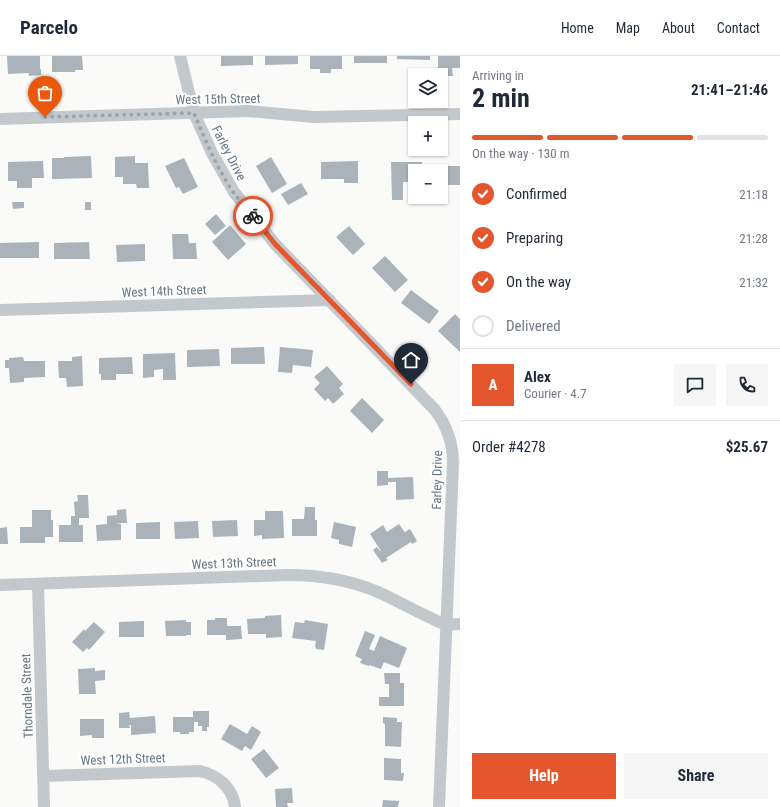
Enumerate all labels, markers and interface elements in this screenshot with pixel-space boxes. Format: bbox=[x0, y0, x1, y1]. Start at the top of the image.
text: Parcelo bbox=[20, 16, 78, 39]
text: Home bbox=[561, 20, 594, 36]
text: Map bbox=[616, 20, 640, 36]
text: About bbox=[662, 20, 695, 36]
text: Contact bbox=[717, 20, 760, 36]
map controls bbox=[408, 68, 448, 204]
button: layers bbox=[408, 68, 448, 108]
text: Arriving in bbox=[472, 68, 524, 83]
pin bbox=[28, 76, 62, 117]
text: 21:41–21:46 bbox=[691, 81, 768, 99]
icon: bag bbox=[34, 82, 56, 104]
text: 2 min bbox=[472, 83, 530, 113]
street label: West 15th Street bbox=[175, 91, 261, 107]
button: + bbox=[408, 116, 448, 156]
street label: Farley Drive bbox=[209, 123, 249, 183]
text: On the way · 130 m bbox=[472, 146, 569, 161]
button: − bbox=[408, 164, 448, 204]
icon: check bbox=[472, 183, 494, 205]
text: Confirmed bbox=[506, 185, 567, 203]
text: 21:18 bbox=[739, 187, 768, 202]
courier bbox=[233, 196, 273, 236]
icon: bike bbox=[242, 205, 264, 227]
icon: check bbox=[472, 227, 494, 249]
text: Preparing bbox=[506, 229, 563, 247]
text: 21:28 bbox=[739, 231, 768, 246]
icon: check bbox=[472, 271, 494, 293]
text: On the way bbox=[506, 273, 571, 291]
text: 21:32 bbox=[739, 275, 768, 290]
street label: West 14th Street bbox=[121, 282, 207, 300]
text: Delivered bbox=[506, 317, 561, 335]
pin bbox=[394, 343, 428, 384]
icon: home bbox=[400, 349, 422, 371]
button: chat bbox=[674, 364, 716, 406]
button: phone bbox=[726, 364, 768, 406]
text: Alex bbox=[524, 368, 551, 386]
text: A bbox=[489, 376, 497, 394]
text: Courier · 4.7 bbox=[524, 386, 587, 401]
text: Order #4278 bbox=[472, 438, 546, 456]
text: $25.67 bbox=[726, 438, 768, 456]
street label: Farley Drive bbox=[429, 450, 445, 510]
street label: West 13th Street bbox=[191, 554, 277, 572]
street label: Thorndale Street bbox=[18, 653, 36, 739]
street label: West 12th Street bbox=[80, 750, 166, 768]
button: Help bbox=[472, 753, 616, 799]
button: Share bbox=[624, 753, 768, 799]

